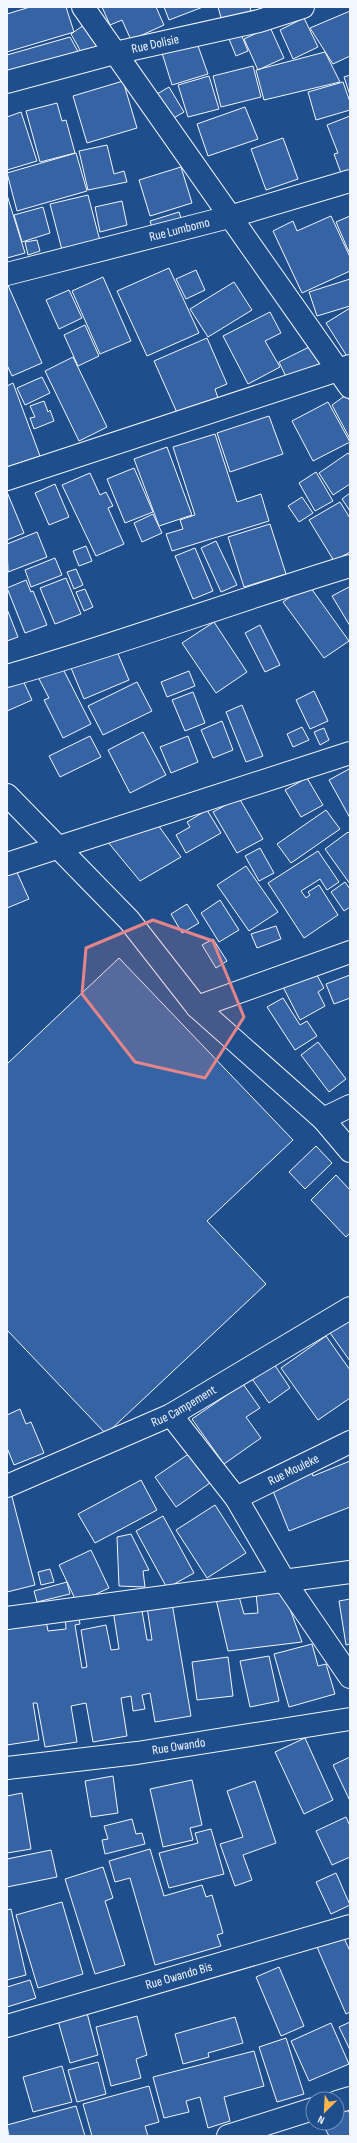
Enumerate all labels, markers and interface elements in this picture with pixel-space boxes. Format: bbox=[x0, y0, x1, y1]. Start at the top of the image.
street label: Rue Dolisie bbox=[130, 31, 180, 57]
street label: Rue Lumbomo bbox=[147, 214, 211, 245]
street label: Rue Campement bbox=[149, 1382, 219, 1431]
street label: Rue Mouleke bbox=[265, 1450, 322, 1489]
street label: Rue Owando bbox=[151, 1734, 206, 1758]
street label: Rue Owando Bis bbox=[144, 1959, 214, 1993]
north arrow bbox=[305, 2091, 345, 2131]
text: N bbox=[316, 2112, 326, 2127]

